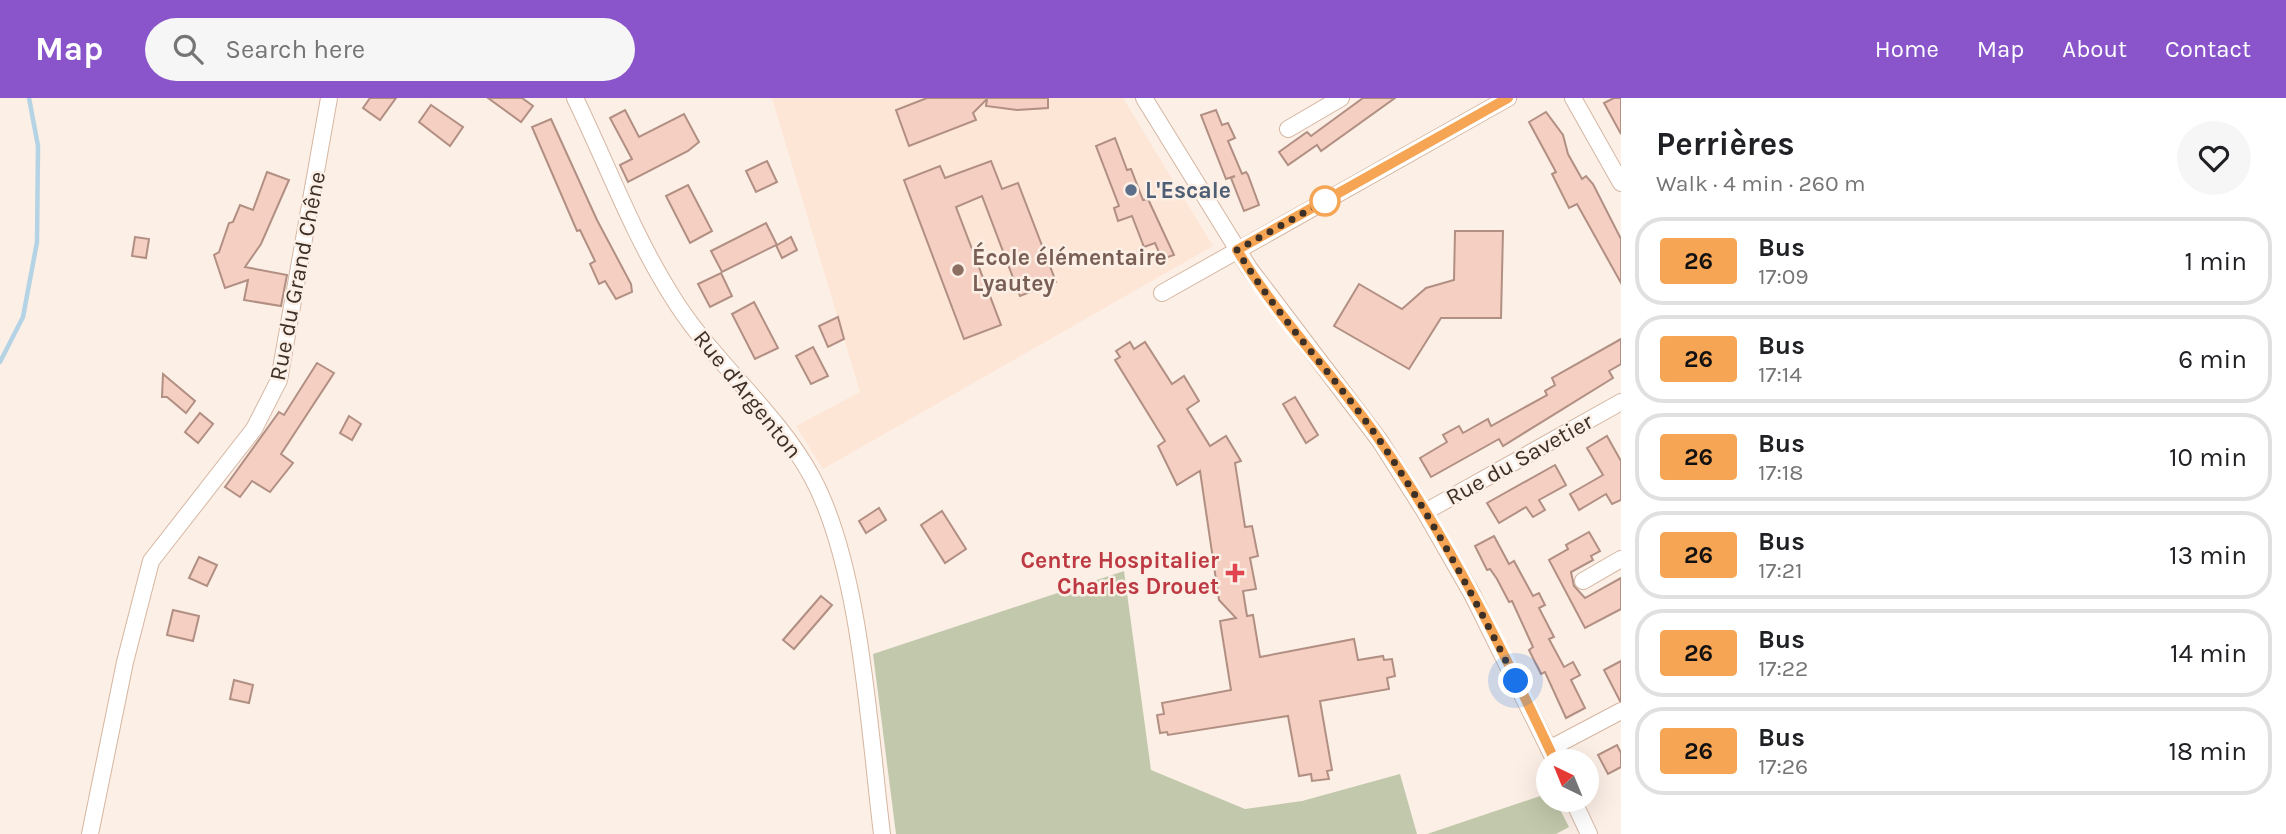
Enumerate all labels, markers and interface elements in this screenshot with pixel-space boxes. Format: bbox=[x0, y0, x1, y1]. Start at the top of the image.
search box bbox=[145, 18, 635, 81]
text: Map bbox=[35, 30, 103, 68]
icon: search bbox=[169, 30, 207, 68]
text: Search here bbox=[225, 34, 365, 65]
text: Home bbox=[1875, 35, 1939, 63]
text: Map bbox=[1977, 35, 2024, 63]
text: About bbox=[2062, 35, 2127, 63]
text: Contact bbox=[2165, 35, 2251, 63]
button: heart bbox=[2177, 121, 2251, 195]
text: Perrières bbox=[1656, 125, 1795, 163]
street label: Rue du Grand Chêne bbox=[264, 169, 331, 383]
text: Walk · 4 min · 260 m bbox=[1656, 170, 1866, 197]
place label: L'Escale bbox=[1145, 177, 1231, 204]
marker: L'Escale bbox=[1123, 182, 1139, 198]
unlabelled marker bbox=[1310, 186, 1340, 216]
text: Bus bbox=[1758, 232, 1805, 263]
place label: École élémentaire Lyautey bbox=[972, 241, 1167, 297]
text: 1 min bbox=[2184, 246, 2247, 277]
text: 26 bbox=[1684, 247, 1713, 275]
marker: École élémentaire Lyautey bbox=[950, 262, 966, 278]
text: 17:09 bbox=[1758, 263, 1809, 290]
street label: Rue d'Argenton bbox=[688, 325, 807, 464]
text: Bus bbox=[1758, 330, 1805, 361]
text: 6 min bbox=[2178, 344, 2247, 375]
text: 26 bbox=[1684, 345, 1713, 373]
text: 17:14 bbox=[1758, 361, 1802, 388]
street label: Rue du Savetier bbox=[1441, 408, 1598, 511]
text: Bus bbox=[1758, 428, 1805, 459]
text: 10 min bbox=[2169, 442, 2247, 473]
text: 26 bbox=[1684, 443, 1713, 471]
text: 17:18 bbox=[1758, 459, 1803, 486]
text: Bus bbox=[1758, 526, 1805, 557]
text: 13 min bbox=[2169, 540, 2247, 571]
text: 26 bbox=[1684, 541, 1713, 569]
place label: Centre Hospitalier Charles Drouet bbox=[1021, 547, 1219, 600]
text: 17:21 bbox=[1758, 557, 1803, 584]
marker: Centre Hospitalier Charles Drouet bbox=[1225, 563, 1245, 583]
text: Bus bbox=[1758, 624, 1805, 655]
text: 14 min bbox=[2170, 638, 2247, 669]
text: 26 bbox=[1684, 639, 1713, 667]
text: 17:22 bbox=[1758, 655, 1808, 682]
your location bbox=[1498, 663, 1533, 698]
text: Bus bbox=[1758, 722, 1805, 753]
text: 18 min bbox=[2168, 736, 2247, 767]
text: 26 bbox=[1684, 737, 1713, 765]
north arrow bbox=[1536, 749, 1600, 812]
map controls bbox=[1536, 749, 1599, 812]
text: 17:26 bbox=[1758, 753, 1808, 780]

